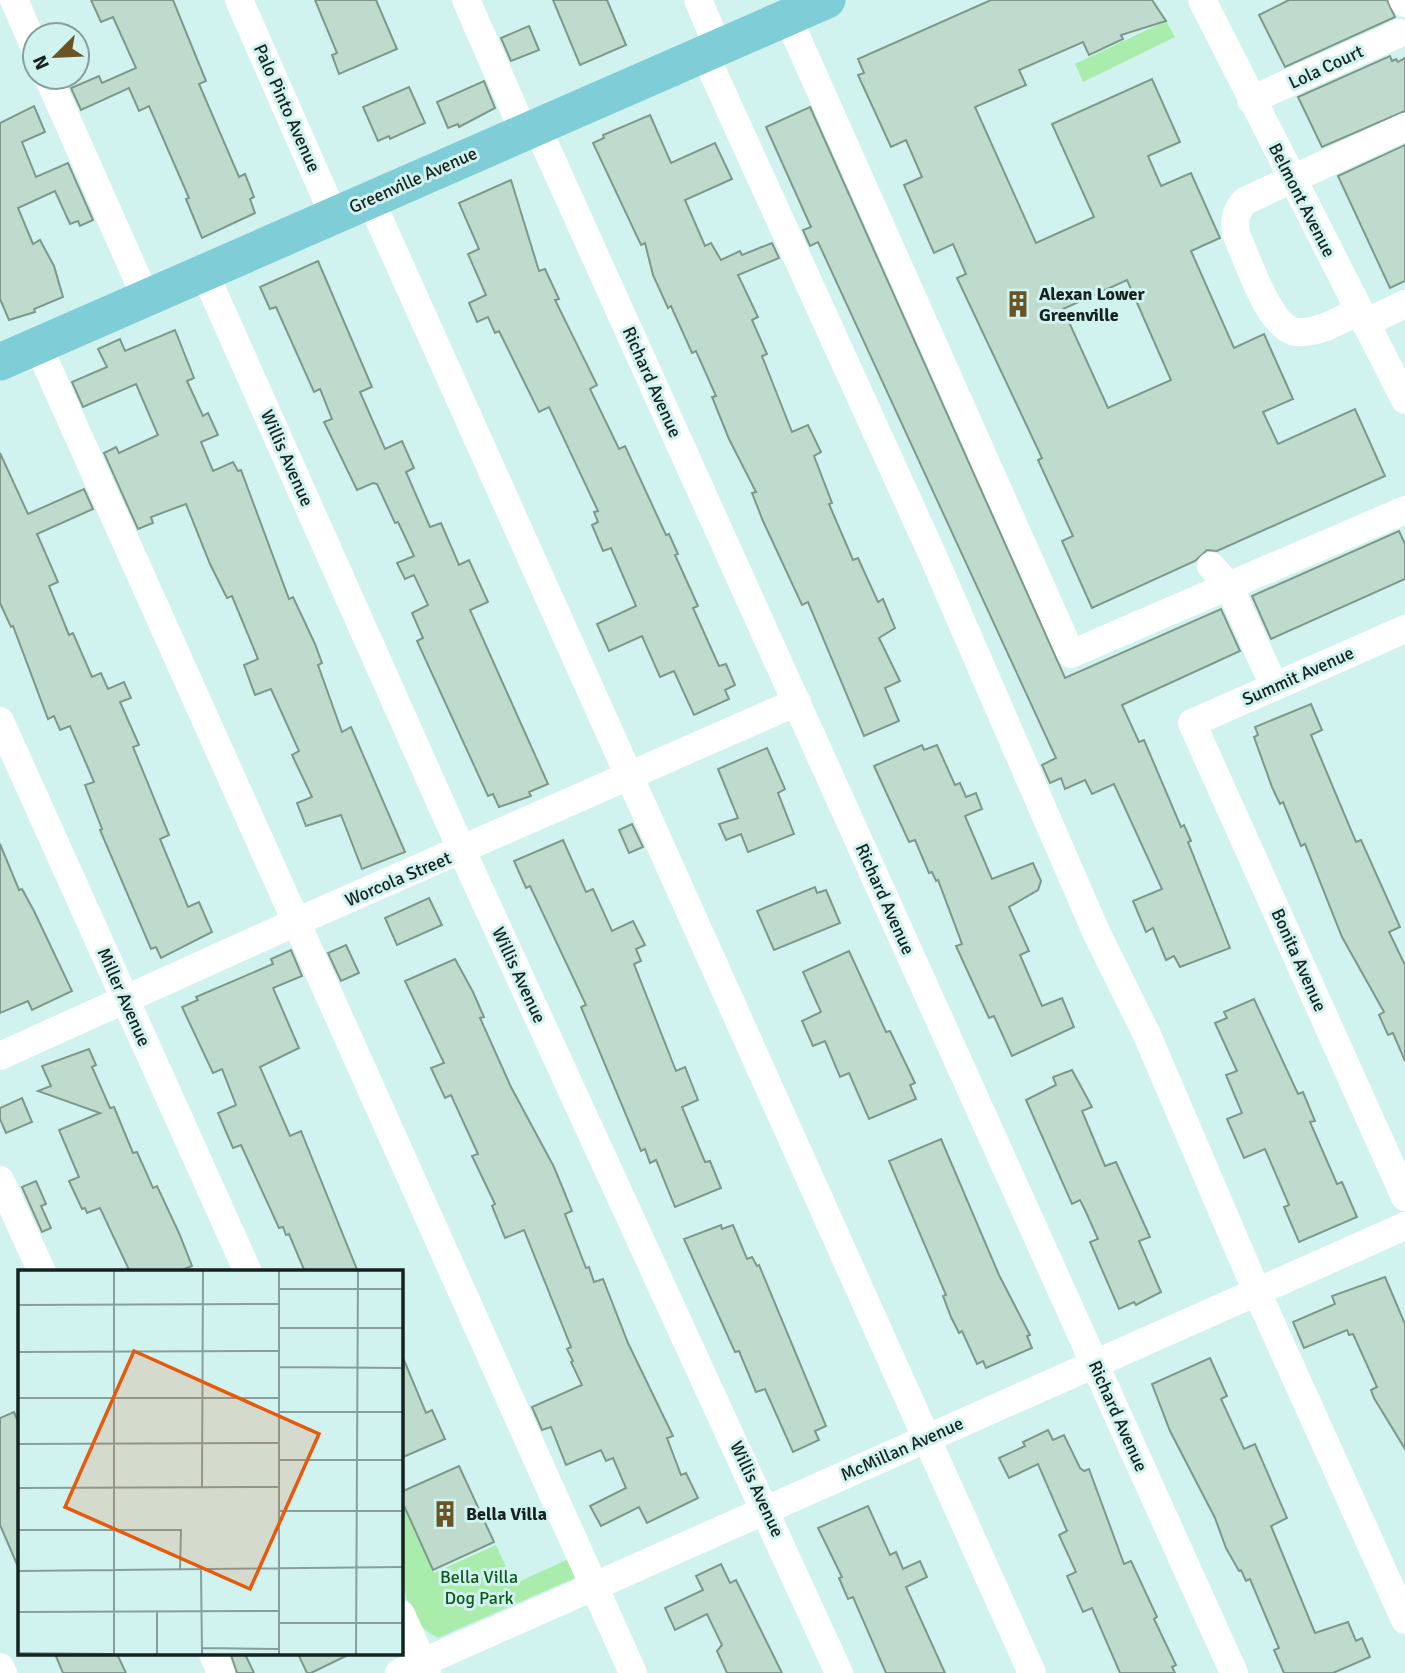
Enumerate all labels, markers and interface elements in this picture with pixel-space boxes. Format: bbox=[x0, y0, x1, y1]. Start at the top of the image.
north arrow bbox=[21, 21, 91, 91]
street label: Palo Pinto Avenue bbox=[249, 40, 325, 176]
street label: Lola Court bbox=[1285, 40, 1367, 94]
text: N bbox=[28, 52, 55, 73]
street label: Belmont Avenue bbox=[1264, 139, 1340, 261]
street label: Greenville Avenue bbox=[346, 142, 480, 218]
place label: Alexan Lower Greenville bbox=[1039, 283, 1145, 326]
building icon: Alexan Lower Greenville bbox=[1003, 289, 1033, 319]
street label: Richard Avenue bbox=[618, 323, 686, 441]
street label: Willis Avenue bbox=[256, 406, 318, 510]
street label: Summit Avenue bbox=[1239, 642, 1357, 710]
street label: Richard Avenue bbox=[851, 840, 919, 958]
street label: Worcola Street bbox=[342, 847, 454, 911]
street label: Bonita Avenue bbox=[1266, 905, 1332, 1015]
street label: Willis Avenue bbox=[487, 923, 551, 1027]
street label: Miller Avenue bbox=[92, 944, 156, 1050]
inset map bbox=[18, 1270, 402, 1656]
street label: Richard Avenue bbox=[1084, 1357, 1152, 1475]
street label: McMillan Avenue bbox=[837, 1412, 967, 1486]
street label: Willis Avenue bbox=[725, 1437, 789, 1541]
building icon: Bella Villa bbox=[430, 1499, 460, 1529]
place label: Bella Villa bbox=[466, 1503, 547, 1525]
park label: Bella Villa Dog Park bbox=[440, 1566, 518, 1609]

